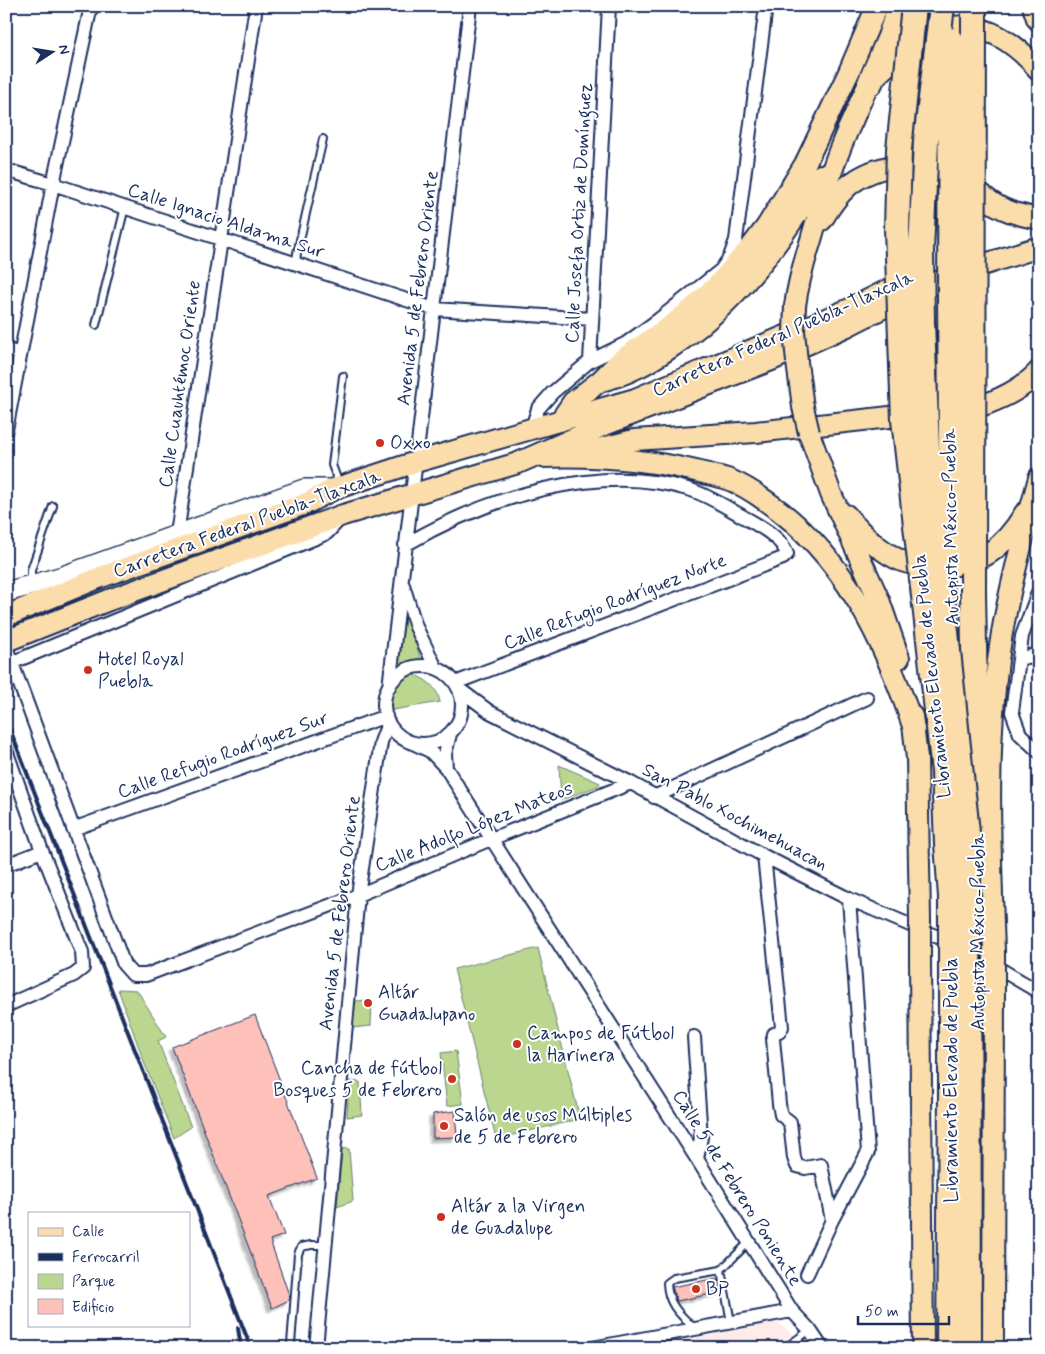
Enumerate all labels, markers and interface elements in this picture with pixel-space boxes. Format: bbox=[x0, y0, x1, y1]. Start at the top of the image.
north arrow bbox=[28, 28, 78, 78]
text: N bbox=[54, 43, 74, 56]
street label: Calle Josefa Ortiz de Domínguez bbox=[560, 82, 601, 344]
street label: Avenida 5 de Febrero Oriente bbox=[391, 169, 445, 407]
street label: Calle Ignacio Aldama Sur bbox=[124, 177, 328, 266]
street label: Carretera Federal Puebla-Tlaxcala bbox=[649, 265, 918, 403]
street label: Calle Cuauhtémoc Oriente bbox=[153, 279, 207, 489]
street label: Autopista México-Puebla bbox=[937, 428, 965, 626]
place label: Oxxo bbox=[390, 431, 431, 456]
marker: Oxxo bbox=[374, 437, 386, 449]
street label: Carretera Federal Puebla-Tlaxcala bbox=[110, 464, 385, 584]
street label: Calle Refugio Rodríguez Norte bbox=[500, 548, 731, 658]
street label: Libramiento Elevado de Puebla bbox=[907, 553, 957, 799]
place label: Hotel Royal Puebla bbox=[98, 647, 184, 694]
marker: Hotel Royal Puebla bbox=[82, 664, 94, 676]
street label: Calle Refugio Rodríguez Sur bbox=[114, 705, 333, 807]
street label: San Pablo Xochimehuacan bbox=[638, 757, 832, 877]
street label: Calle Adolfo López Mateos bbox=[371, 776, 578, 881]
street label: Avenida 5 de Febrero Oriente bbox=[313, 794, 367, 1032]
street label: Autopista México-Puebla bbox=[966, 833, 991, 1030]
street label: Libramiento Elevado de Puebla bbox=[939, 957, 964, 1203]
place label: Altár Guadalupano bbox=[378, 980, 475, 1027]
marker: Altár Guadalupano bbox=[362, 997, 374, 1009]
place label: Campos de Fútbol la Harinera bbox=[527, 1021, 674, 1068]
marker: Campos de Fútbol la Harinera bbox=[511, 1038, 523, 1050]
place label: Cancha de fútbol Bosques 5 de Febrero bbox=[273, 1056, 442, 1103]
marker: Cancha de fútbol Bosques 5 de Febrero bbox=[446, 1073, 458, 1085]
street label: Calle 5 de Febrero Poniente bbox=[666, 1085, 808, 1291]
place label: Salón de usos Múltiples de 5 de Febrero bbox=[454, 1103, 632, 1150]
marker: Salón de usos Múltiples de 5 de Febrero bbox=[438, 1120, 450, 1132]
place label: Altár a la Virgen de Guadalupe bbox=[451, 1194, 585, 1241]
marker: Altár a la Virgen de Guadalupe bbox=[435, 1211, 447, 1223]
legend bbox=[28, 1212, 190, 1326]
text: Calle bbox=[72, 1222, 104, 1242]
text: Ferrocarril bbox=[72, 1248, 140, 1268]
text: Parque bbox=[72, 1272, 115, 1292]
place label: BP bbox=[706, 1277, 729, 1302]
marker: BP bbox=[690, 1283, 702, 1295]
scale bar bbox=[858, 1294, 949, 1326]
text: Edificio bbox=[72, 1298, 114, 1318]
text: 50 m bbox=[865, 1302, 899, 1322]

